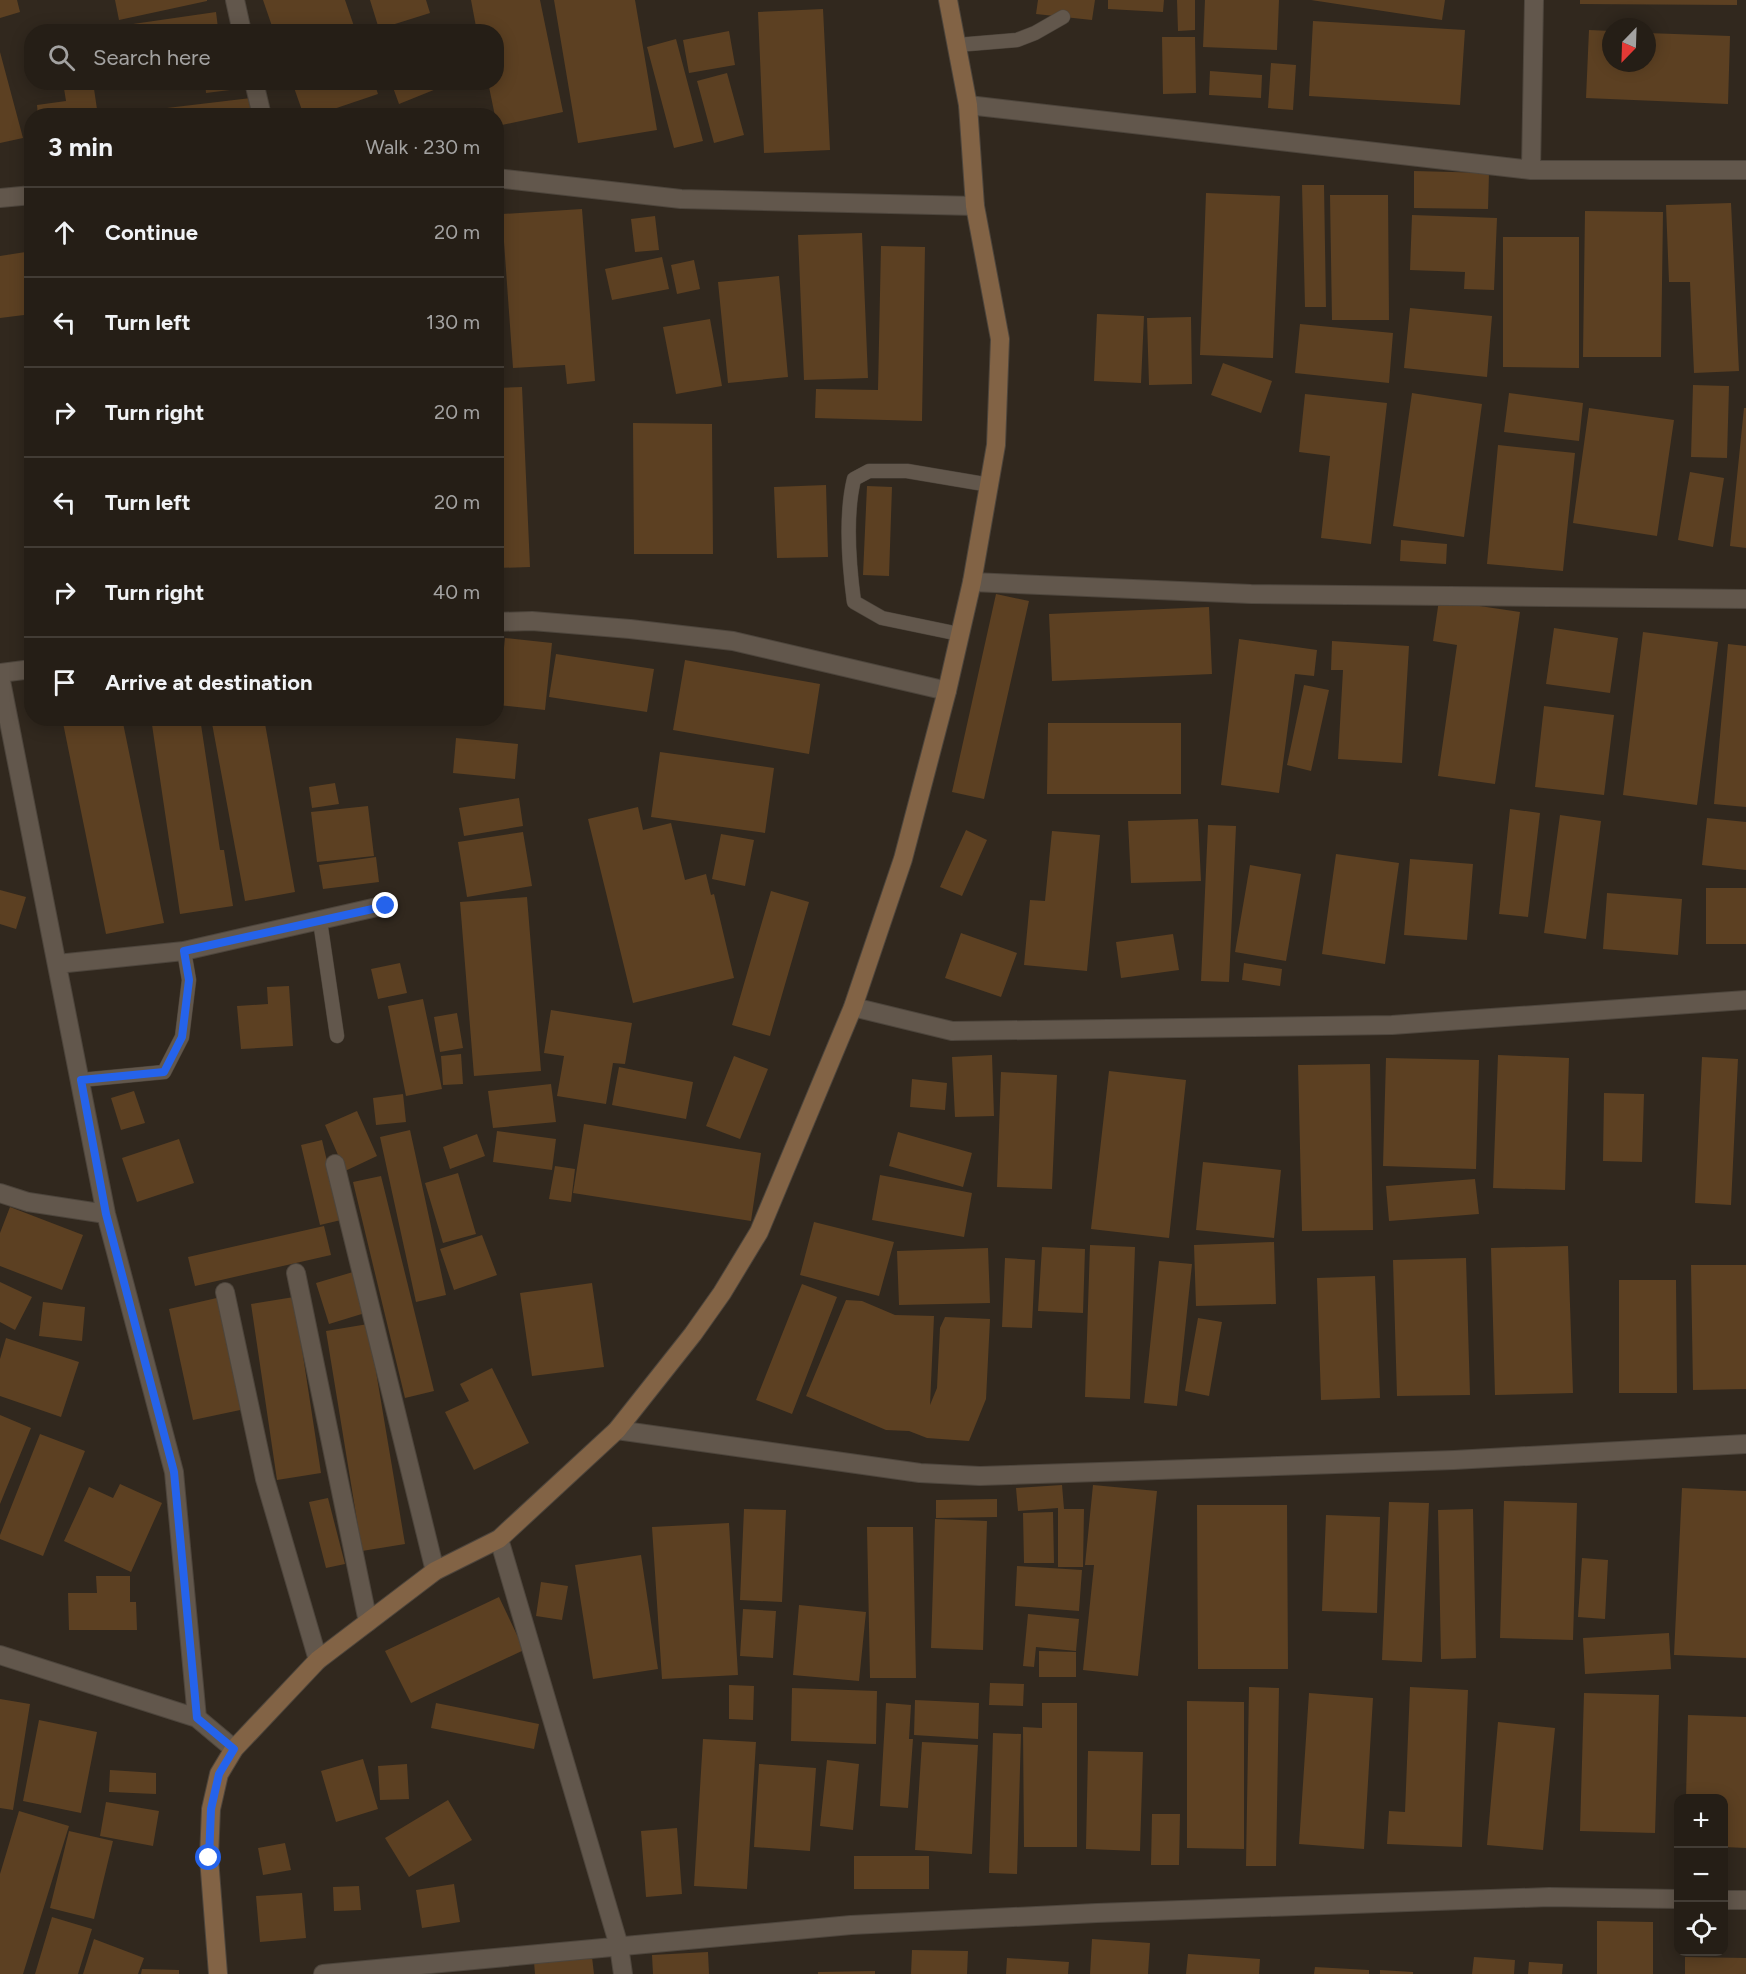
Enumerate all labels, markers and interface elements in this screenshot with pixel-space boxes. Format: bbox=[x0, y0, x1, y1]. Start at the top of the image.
north arrow bbox=[1602, 18, 1656, 72]
search box bbox=[24, 24, 504, 90]
icon: search bbox=[45, 41, 78, 74]
text: Search here bbox=[93, 44, 211, 71]
text: 3 min bbox=[48, 131, 113, 163]
text: Walk · 230 m bbox=[366, 135, 480, 159]
icon: ahead bbox=[48, 216, 81, 249]
text: Continue bbox=[105, 219, 198, 246]
text: 20 m bbox=[434, 220, 480, 244]
icon: left bbox=[48, 306, 81, 339]
text: Turn left bbox=[105, 309, 191, 336]
text: 130 m bbox=[426, 310, 480, 334]
icon: right bbox=[48, 396, 81, 429]
text: Turn right bbox=[105, 399, 204, 426]
text: 20 m bbox=[434, 400, 480, 424]
icon: left bbox=[48, 486, 81, 519]
text: Turn left bbox=[105, 489, 191, 516]
text: 20 m bbox=[434, 490, 480, 514]
icon: right bbox=[48, 576, 81, 609]
text: Turn right bbox=[105, 579, 204, 606]
text: 40 m bbox=[433, 580, 480, 604]
icon: arrive bbox=[48, 666, 81, 699]
text: Arrive at destination bbox=[105, 669, 313, 696]
route end bbox=[372, 892, 398, 918]
map controls bbox=[1674, 1794, 1728, 1956]
button: + bbox=[1674, 1794, 1728, 1848]
route start bbox=[195, 1844, 221, 1870]
button: − bbox=[1674, 1848, 1728, 1902]
button: locate bbox=[1674, 1902, 1728, 1956]

